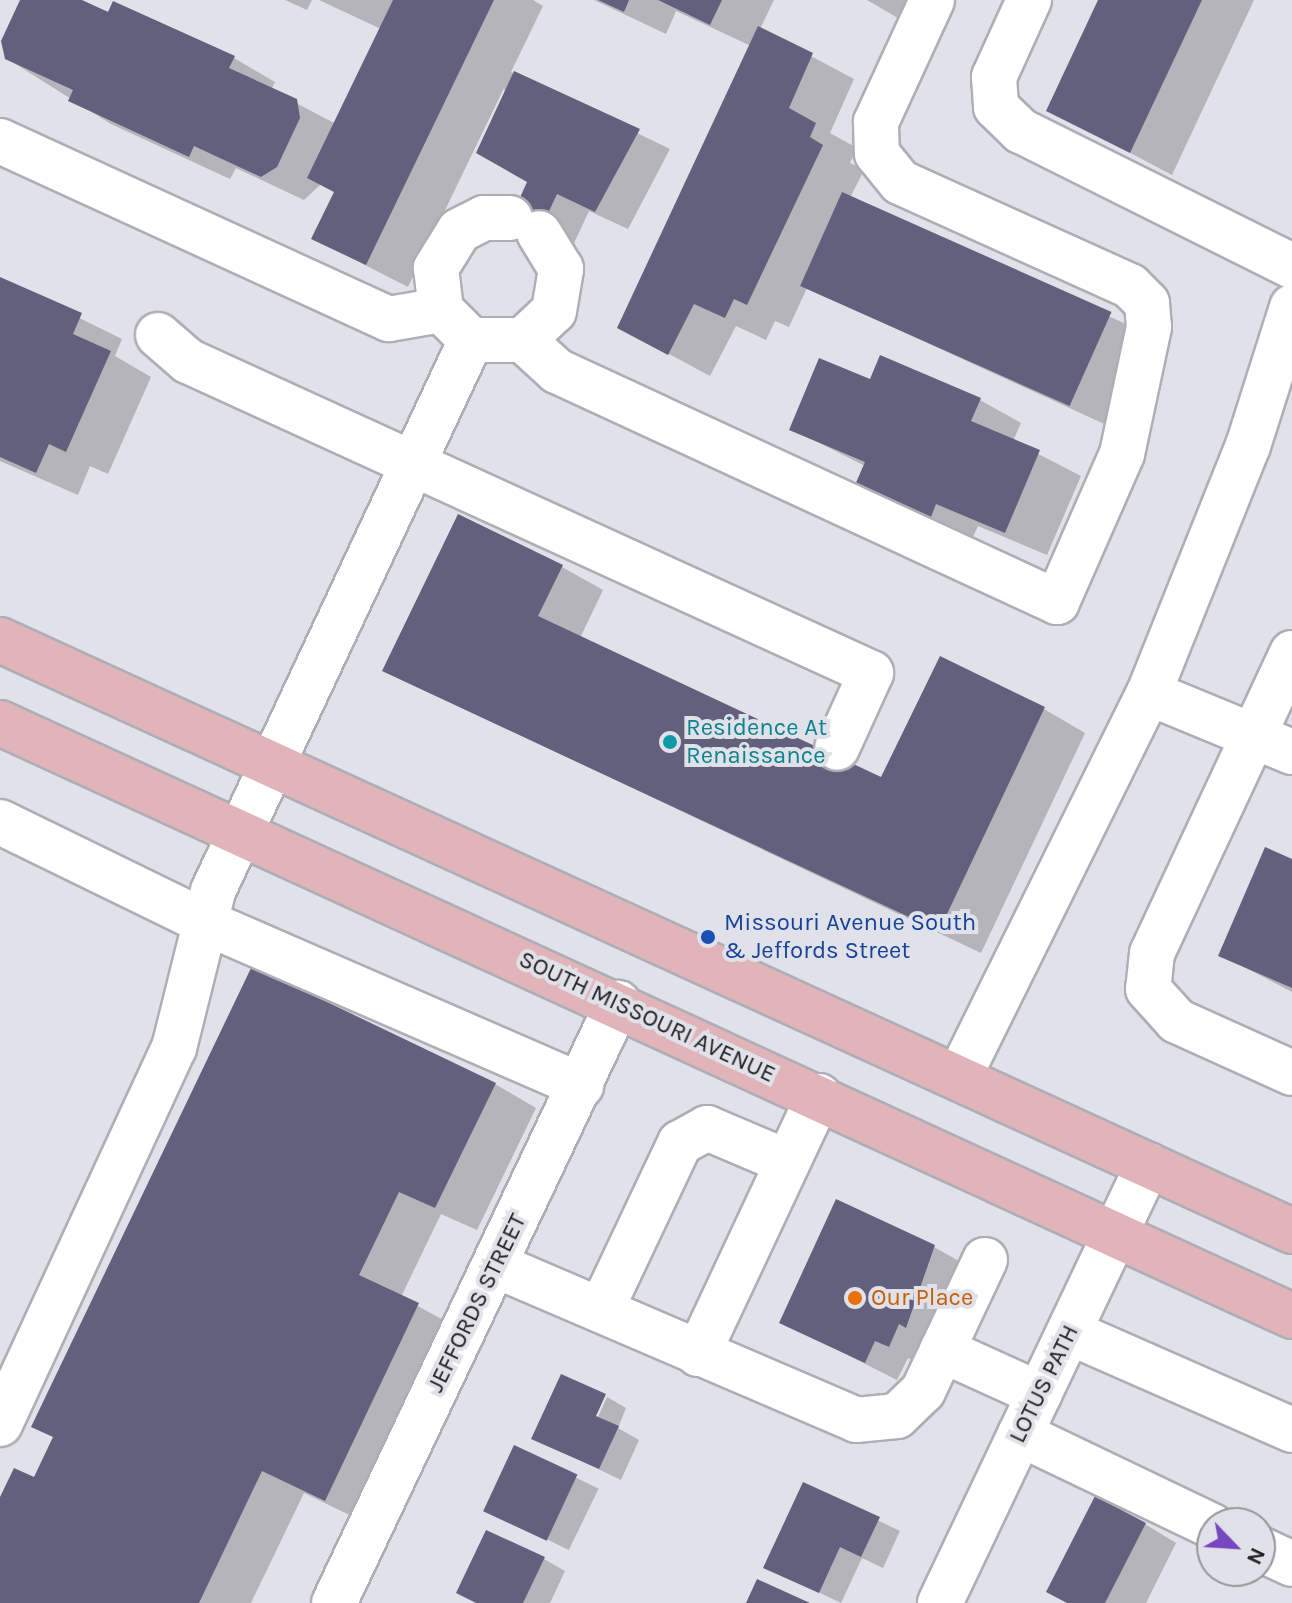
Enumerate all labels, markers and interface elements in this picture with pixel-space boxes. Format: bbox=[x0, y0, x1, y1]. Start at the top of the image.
place label: Residence At Renaissance bbox=[686, 714, 827, 770]
marker: Residence At Renaissance bbox=[661, 733, 679, 751]
place label: Missouri Avenue South & Jeffords Street bbox=[724, 909, 976, 965]
marker: Missouri Avenue South & Jeffords Street bbox=[699, 928, 717, 946]
street label: SOUTH MISSOURI AVENUE bbox=[514, 945, 780, 1089]
street label: JEFFORDS STREET bbox=[421, 1209, 533, 1397]
place label: Our Place bbox=[871, 1284, 973, 1312]
marker: Our Place bbox=[846, 1289, 864, 1307]
street label: LOTUS PATH bbox=[1003, 1320, 1085, 1448]
north arrow bbox=[1196, 1507, 1276, 1587]
text: N bbox=[1241, 1544, 1271, 1569]

